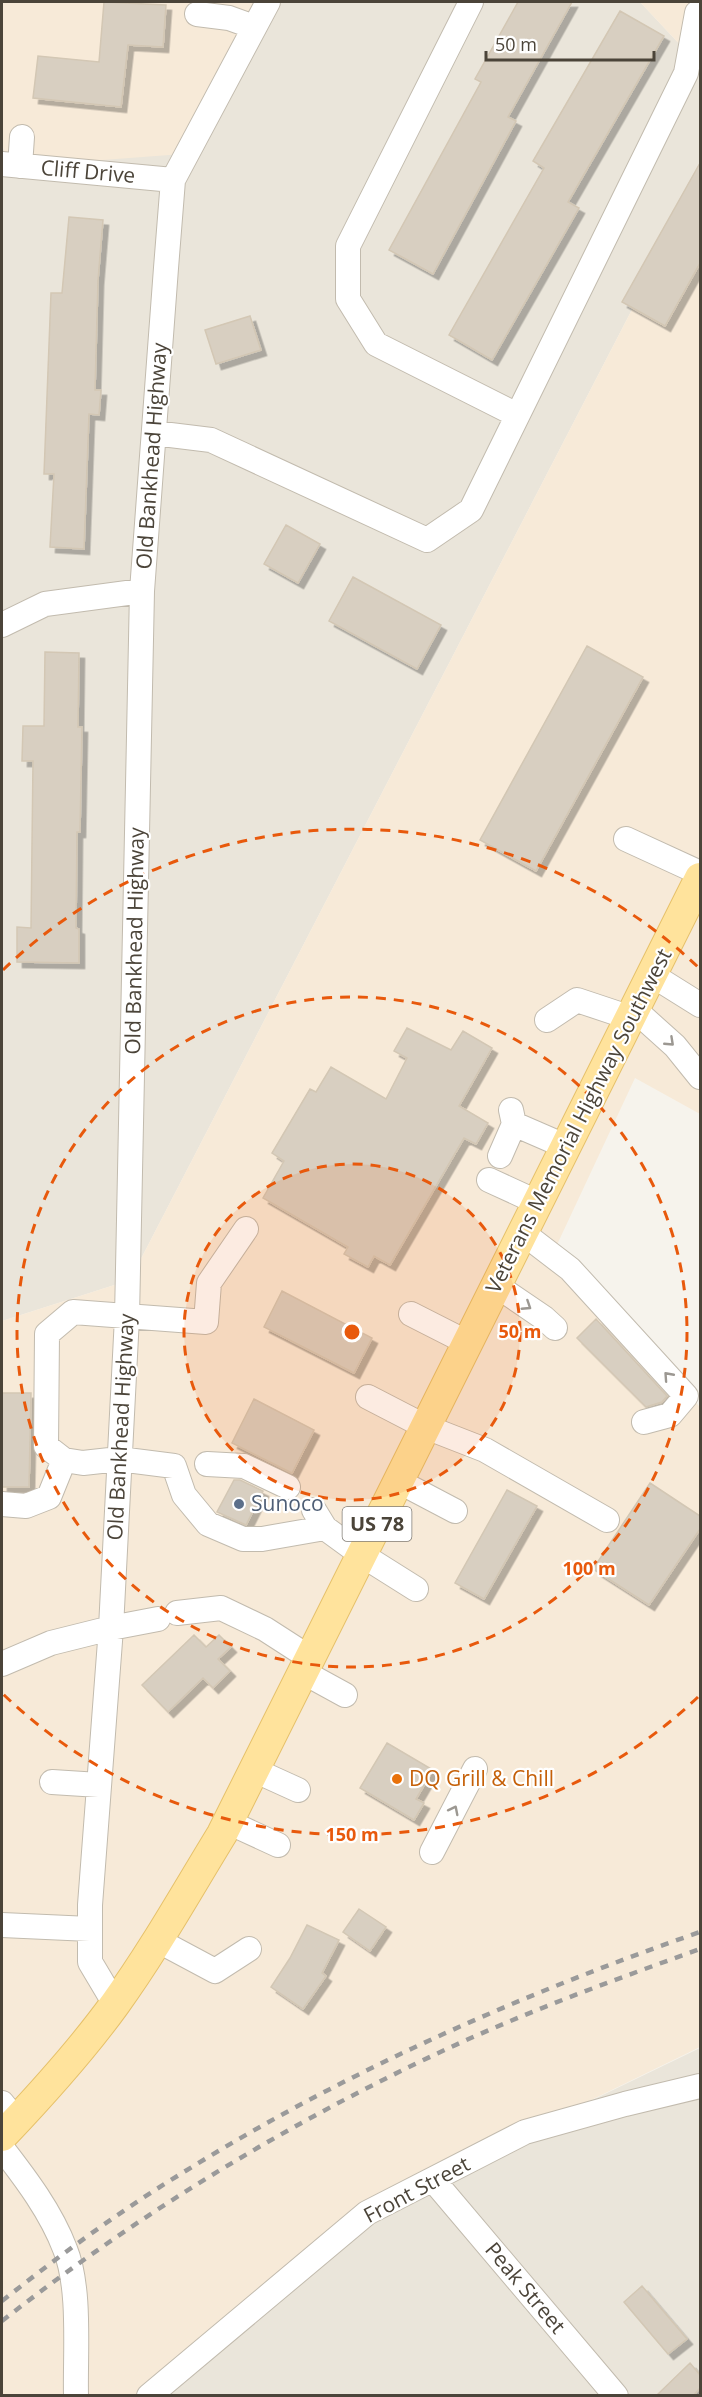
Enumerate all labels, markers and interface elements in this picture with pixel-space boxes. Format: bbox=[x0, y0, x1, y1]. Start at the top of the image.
scale bar bbox=[486, 24, 654, 62]
text: 50 m bbox=[495, 32, 537, 56]
street label: Cliff Drive bbox=[40, 153, 137, 189]
street label: Old Bankhead Highway bbox=[129, 341, 173, 570]
street label: Old Bankhead Highway bbox=[118, 827, 150, 1055]
street label: Veterans Memorial Highway Southwest bbox=[479, 943, 678, 1298]
one-way arrow bbox=[662, 1034, 673, 1045]
one-way arrow bbox=[520, 1299, 531, 1310]
street label: Old Bankhead Highway bbox=[100, 1312, 140, 1541]
text: 50 m bbox=[499, 1319, 541, 1343]
centre of rings bbox=[342, 1322, 362, 1342]
one-way arrow bbox=[664, 1372, 675, 1383]
place label: Sunoco bbox=[251, 1489, 324, 1517]
marker: Sunoco bbox=[232, 1497, 246, 1511]
road number: US 78 bbox=[342, 1507, 412, 1541]
text: 100 m bbox=[562, 1556, 616, 1580]
place label: DQ Grill & Chill bbox=[409, 1764, 554, 1792]
marker: DQ Grill & Chill bbox=[390, 1772, 404, 1786]
one-way arrow bbox=[447, 1806, 458, 1817]
text: 150 m bbox=[325, 1822, 379, 1846]
street label: Front Street bbox=[359, 2149, 475, 2229]
street label: Peak Street bbox=[479, 2236, 572, 2339]

